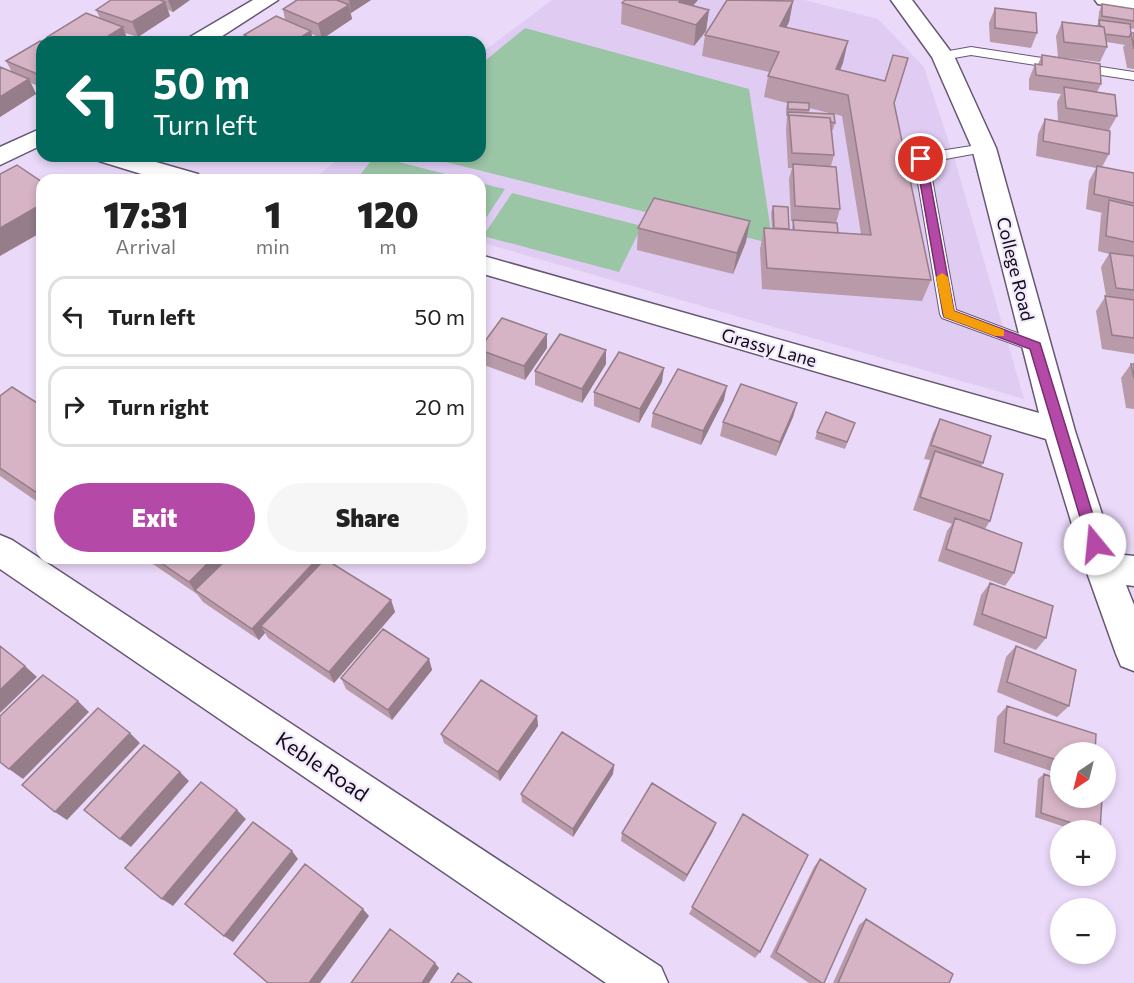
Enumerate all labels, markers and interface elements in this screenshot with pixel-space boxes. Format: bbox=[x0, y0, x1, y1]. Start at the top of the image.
text: 50 m bbox=[153, 56, 250, 108]
icon: left bbox=[54, 60, 132, 138]
text: Turn left bbox=[153, 108, 257, 141]
pin bbox=[895, 133, 946, 184]
icon: arrive bbox=[904, 142, 937, 175]
text: 17:31 bbox=[103, 191, 188, 235]
text: 1 bbox=[264, 191, 281, 235]
text: 120 bbox=[357, 191, 419, 235]
street label: College Road bbox=[992, 215, 1039, 323]
text: Arrival bbox=[116, 234, 176, 258]
text: min bbox=[256, 234, 290, 258]
text: m bbox=[379, 234, 397, 258]
icon: left bbox=[57, 300, 90, 333]
text: Turn left bbox=[108, 303, 195, 330]
text: 50 m bbox=[415, 303, 465, 330]
street label: Grassy Lane bbox=[719, 323, 819, 371]
icon: right bbox=[57, 390, 90, 423]
text: Turn right bbox=[108, 393, 209, 420]
text: 20 m bbox=[415, 393, 465, 420]
button: Exit bbox=[54, 483, 255, 552]
button: Share bbox=[267, 483, 468, 552]
position arrow bbox=[1063, 512, 1127, 576]
street label: Keble Road bbox=[272, 726, 374, 806]
north arrow bbox=[1050, 742, 1116, 808]
map controls bbox=[1050, 742, 1116, 964]
button: + bbox=[1050, 820, 1116, 886]
button: − bbox=[1050, 898, 1116, 964]

